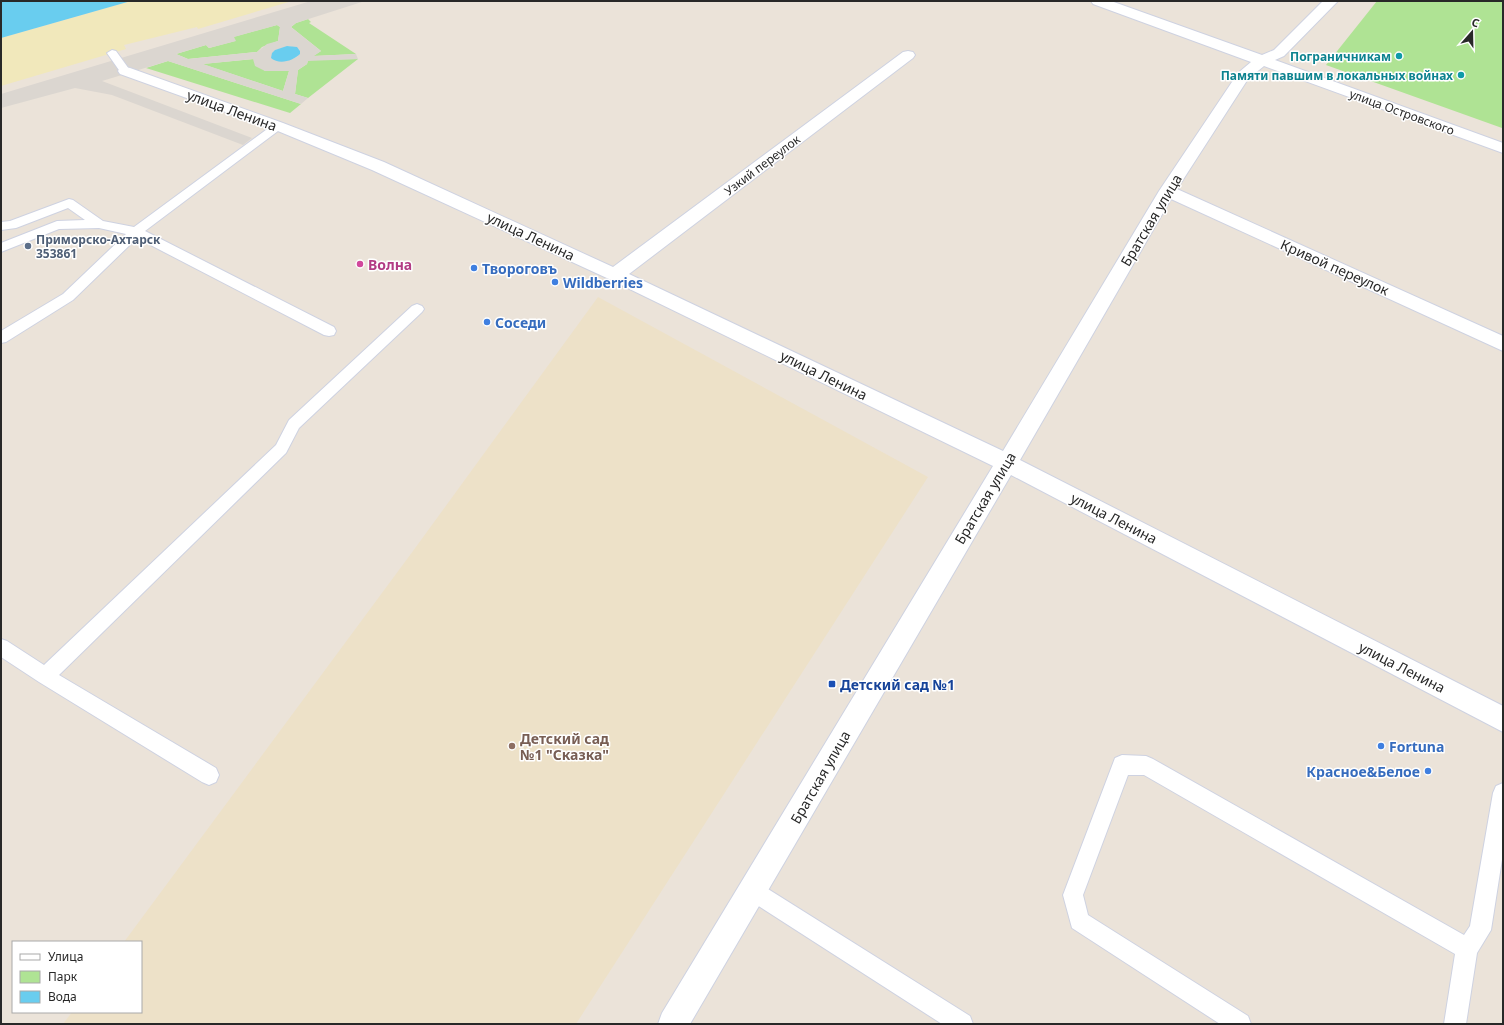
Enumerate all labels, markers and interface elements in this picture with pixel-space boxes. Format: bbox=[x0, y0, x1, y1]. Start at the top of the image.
north arrow bbox=[1452, 12, 1492, 52]
text: С bbox=[1470, 14, 1481, 30]
place label: Пограничникам bbox=[1290, 48, 1391, 65]
marker: Пограничникам bbox=[1394, 51, 1404, 61]
place label: Памяти павшим в локальных войнах bbox=[1221, 67, 1453, 84]
marker: Памяти павшим в локальных войнах bbox=[1456, 70, 1466, 80]
street label: улица Ленина bbox=[184, 85, 280, 135]
street label: улица Островского bbox=[1347, 85, 1457, 139]
street label: Узкий переулок bbox=[721, 130, 804, 199]
street label: Братская улица bbox=[1116, 170, 1186, 270]
street label: улица Ленина bbox=[484, 207, 578, 265]
place label: Приморско-Ахтарск 353861 bbox=[36, 231, 161, 262]
street label: Кривой переулок bbox=[1278, 235, 1393, 300]
marker: Приморско-Ахтарск 353861 bbox=[23, 241, 33, 251]
place label: Волна bbox=[368, 255, 412, 274]
marker: Волна bbox=[355, 259, 365, 269]
place label: Твороговъ bbox=[482, 259, 557, 278]
marker: Твороговъ bbox=[469, 263, 479, 273]
place label: Wildberries bbox=[563, 273, 643, 292]
marker: Wildberries bbox=[550, 277, 560, 287]
place label: Соседи bbox=[495, 313, 546, 332]
marker: Соседи bbox=[482, 317, 492, 327]
street label: улица Ленина bbox=[777, 346, 871, 404]
street label: Братская улица bbox=[950, 448, 1020, 548]
street label: улица Ленина bbox=[1068, 488, 1160, 548]
street label: улица Ленина bbox=[1356, 637, 1448, 697]
place label: Детский сад №1 bbox=[840, 675, 955, 694]
marker: Детский сад №1 bbox=[827, 679, 837, 689]
street label: Братская улица bbox=[786, 727, 854, 827]
place label: Детский сад №1 "Сказка" bbox=[520, 729, 609, 764]
place label: Fortuna bbox=[1389, 737, 1444, 756]
marker: Детский сад №1 "Сказка" bbox=[507, 741, 517, 751]
marker: Fortuna bbox=[1376, 741, 1386, 751]
place label: Красное&Белое bbox=[1306, 762, 1420, 781]
marker: Красное&Белое bbox=[1423, 766, 1433, 776]
legend bbox=[12, 941, 142, 1013]
text: Улица bbox=[48, 948, 83, 965]
text: Парк bbox=[48, 968, 78, 985]
text: Вода bbox=[48, 988, 77, 1005]

